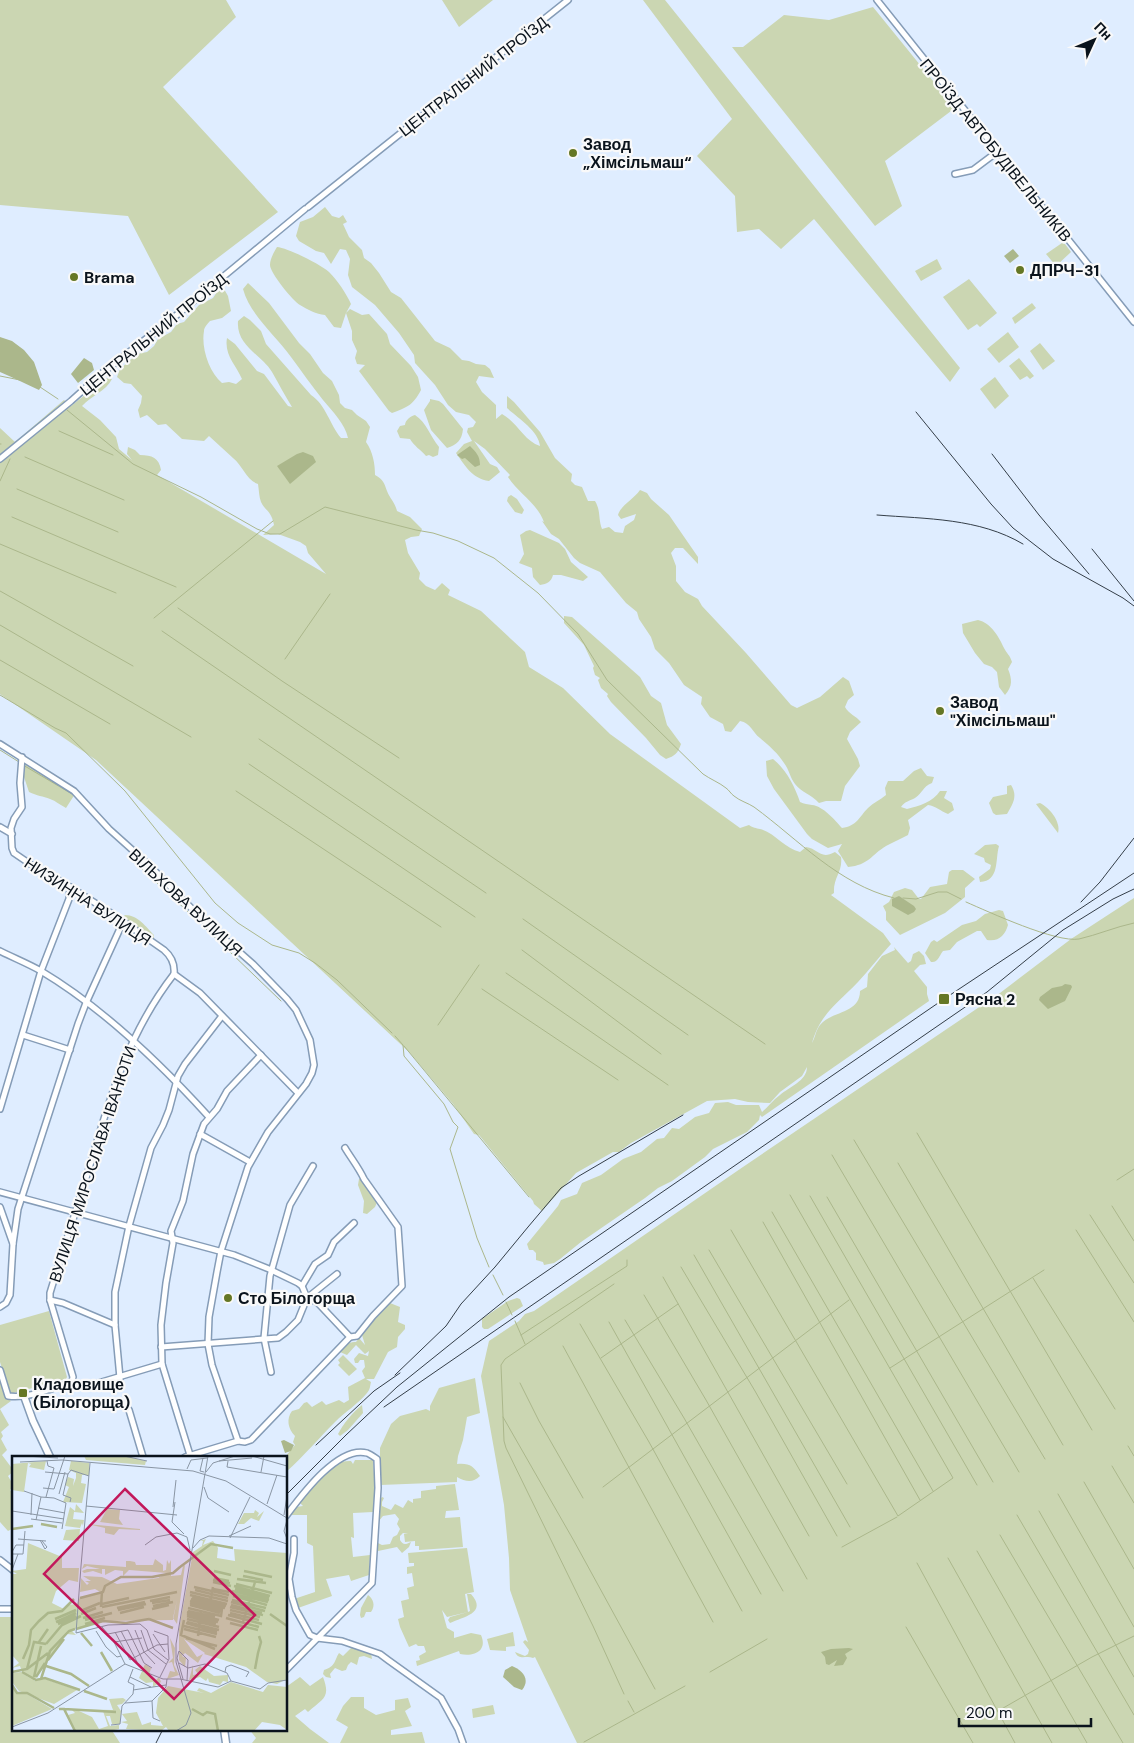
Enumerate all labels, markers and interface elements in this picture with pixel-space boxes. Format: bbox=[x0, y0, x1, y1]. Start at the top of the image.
street label: ЦЕНТРАЛЬНИЙ ПРОЇЗД bbox=[395, 12, 552, 141]
north arrow bbox=[1069, 15, 1119, 65]
text: Пн bbox=[1090, 18, 1116, 44]
street label: ПРОЇЗД АВТОБУДІВЕЛЬНИКІВ bbox=[915, 54, 1076, 246]
place label: Завод „Хімсільмаш“ bbox=[583, 134, 691, 173]
marker: Завод „Хімсільмаш“ bbox=[567, 147, 579, 159]
place label: ДПРЧ-31 bbox=[1030, 260, 1099, 281]
marker: ДПРЧ-31 bbox=[1014, 264, 1026, 276]
place label: Brama bbox=[84, 267, 135, 288]
street label: ЦЕНТРАЛЬНИЙ ПРОЇЗД bbox=[75, 268, 231, 400]
marker: Brama bbox=[68, 271, 80, 283]
place label: Завод "Хімсільмаш" bbox=[950, 692, 1056, 731]
marker: Завод "Хімсільмаш" bbox=[934, 705, 946, 717]
street label: ВІЛЬХОВА ВУЛИЦЯ bbox=[124, 844, 247, 961]
street label: НИЗИННА ВУЛИЦЯ bbox=[20, 852, 155, 950]
place label: Рясна 2 bbox=[955, 989, 1015, 1010]
marker: Рясна 2 bbox=[937, 992, 951, 1006]
street label: ВУЛИЦЯ МИРОСЛАВА ІВАНЮТИ bbox=[44, 1043, 141, 1285]
place label: Сто Білогорща bbox=[238, 1288, 355, 1309]
marker: Сто Білогорща bbox=[222, 1292, 234, 1304]
place label: Кладовище (Білогорща) bbox=[33, 1374, 130, 1413]
marker: Кладовище (Білогорща) bbox=[17, 1387, 29, 1399]
inset map bbox=[12, 1456, 288, 1730]
scale bar bbox=[959, 1696, 1092, 1728]
text: 200 m bbox=[966, 1703, 1012, 1723]

